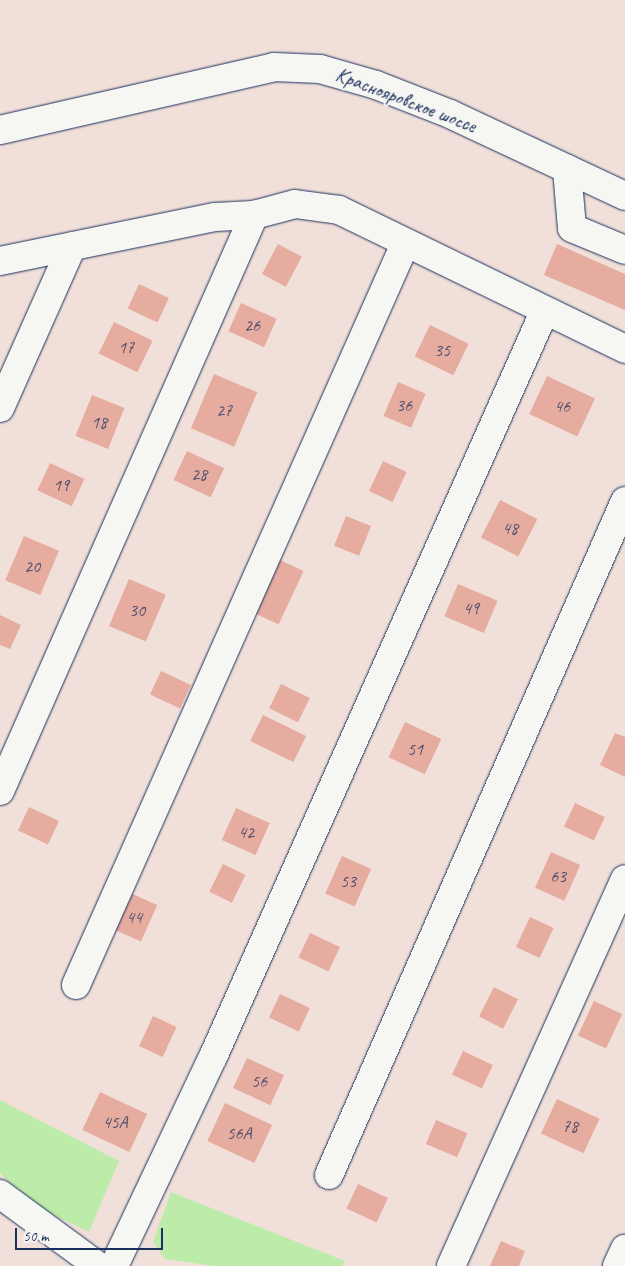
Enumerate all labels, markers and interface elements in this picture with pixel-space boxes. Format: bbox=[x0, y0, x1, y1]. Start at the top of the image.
street label: Краснояровское шоссе bbox=[332, 62, 480, 138]
house number: 26 bbox=[244, 314, 260, 336]
house number: 17 bbox=[118, 336, 134, 358]
house number: 35 bbox=[434, 339, 450, 361]
house number: 36 bbox=[396, 394, 412, 416]
house number: 46 bbox=[554, 395, 570, 417]
house number: 27 bbox=[216, 399, 232, 421]
house number: 18 bbox=[91, 411, 107, 433]
house number: 28 bbox=[191, 463, 207, 485]
house number: 19 bbox=[53, 474, 69, 496]
house number: 48 bbox=[502, 517, 518, 539]
house number: 20 bbox=[24, 555, 40, 577]
house number: 49 bbox=[463, 597, 479, 619]
house number: 30 bbox=[129, 599, 145, 621]
house number: 51 bbox=[407, 738, 423, 760]
house number: 42 bbox=[238, 821, 254, 843]
house number: 63 bbox=[550, 865, 566, 887]
house number: 53 bbox=[340, 870, 356, 892]
house number: 44 bbox=[126, 906, 142, 928]
house number: 56 bbox=[251, 1070, 267, 1092]
house number: 45А bbox=[102, 1111, 128, 1133]
house number: 78 bbox=[562, 1115, 578, 1137]
house number: 56А bbox=[226, 1122, 252, 1144]
scale bar bbox=[18, 1218, 165, 1250]
text: 50 m bbox=[23, 1227, 49, 1246]

